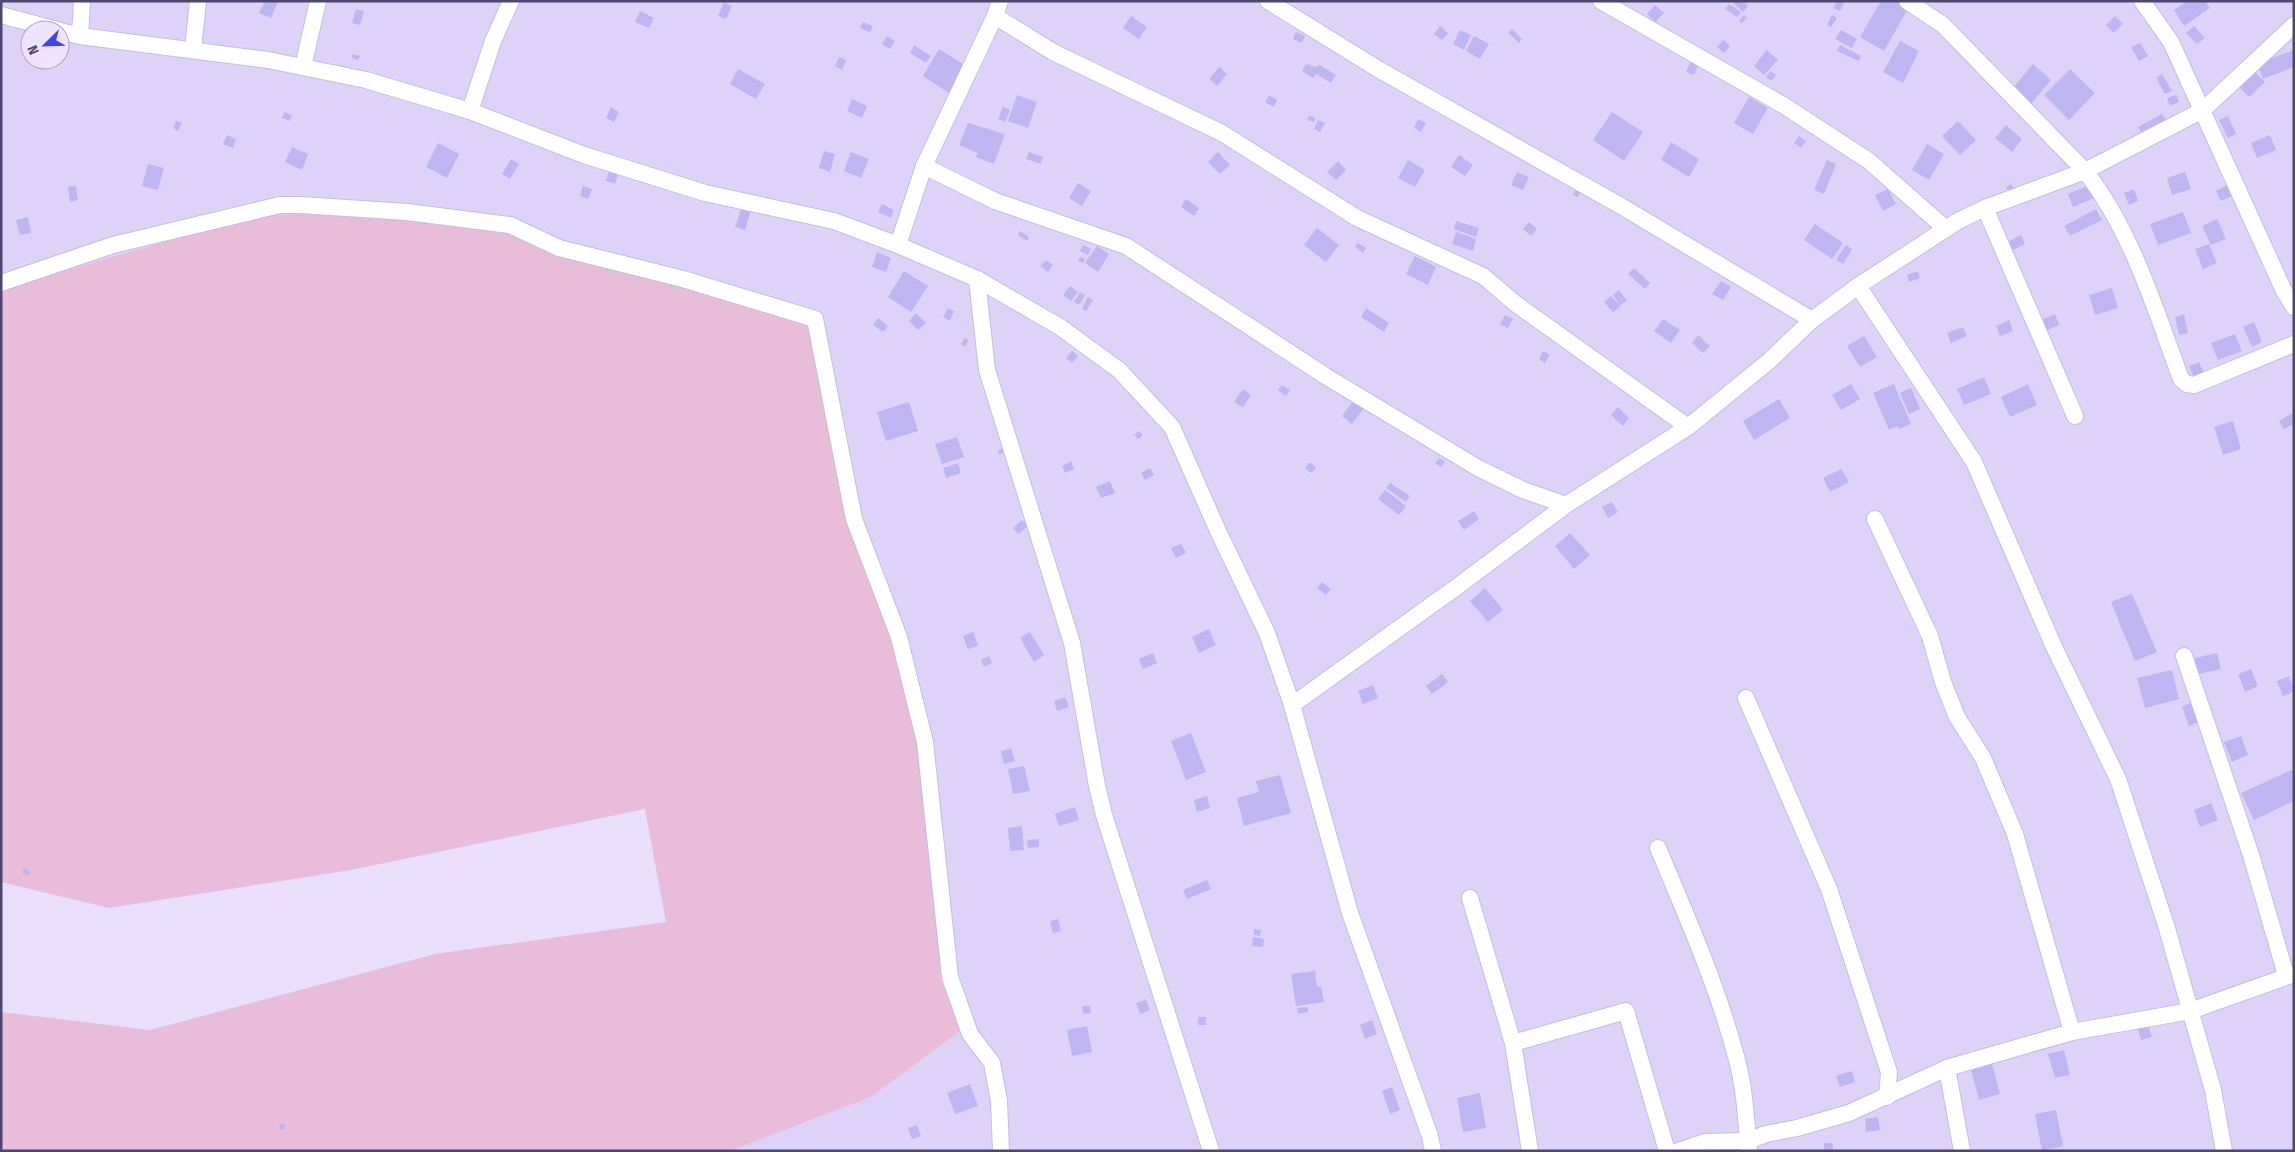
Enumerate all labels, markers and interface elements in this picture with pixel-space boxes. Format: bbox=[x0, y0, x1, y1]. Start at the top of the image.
north arrow bbox=[20, 20, 70, 70]
text: N bbox=[24, 43, 43, 57]

